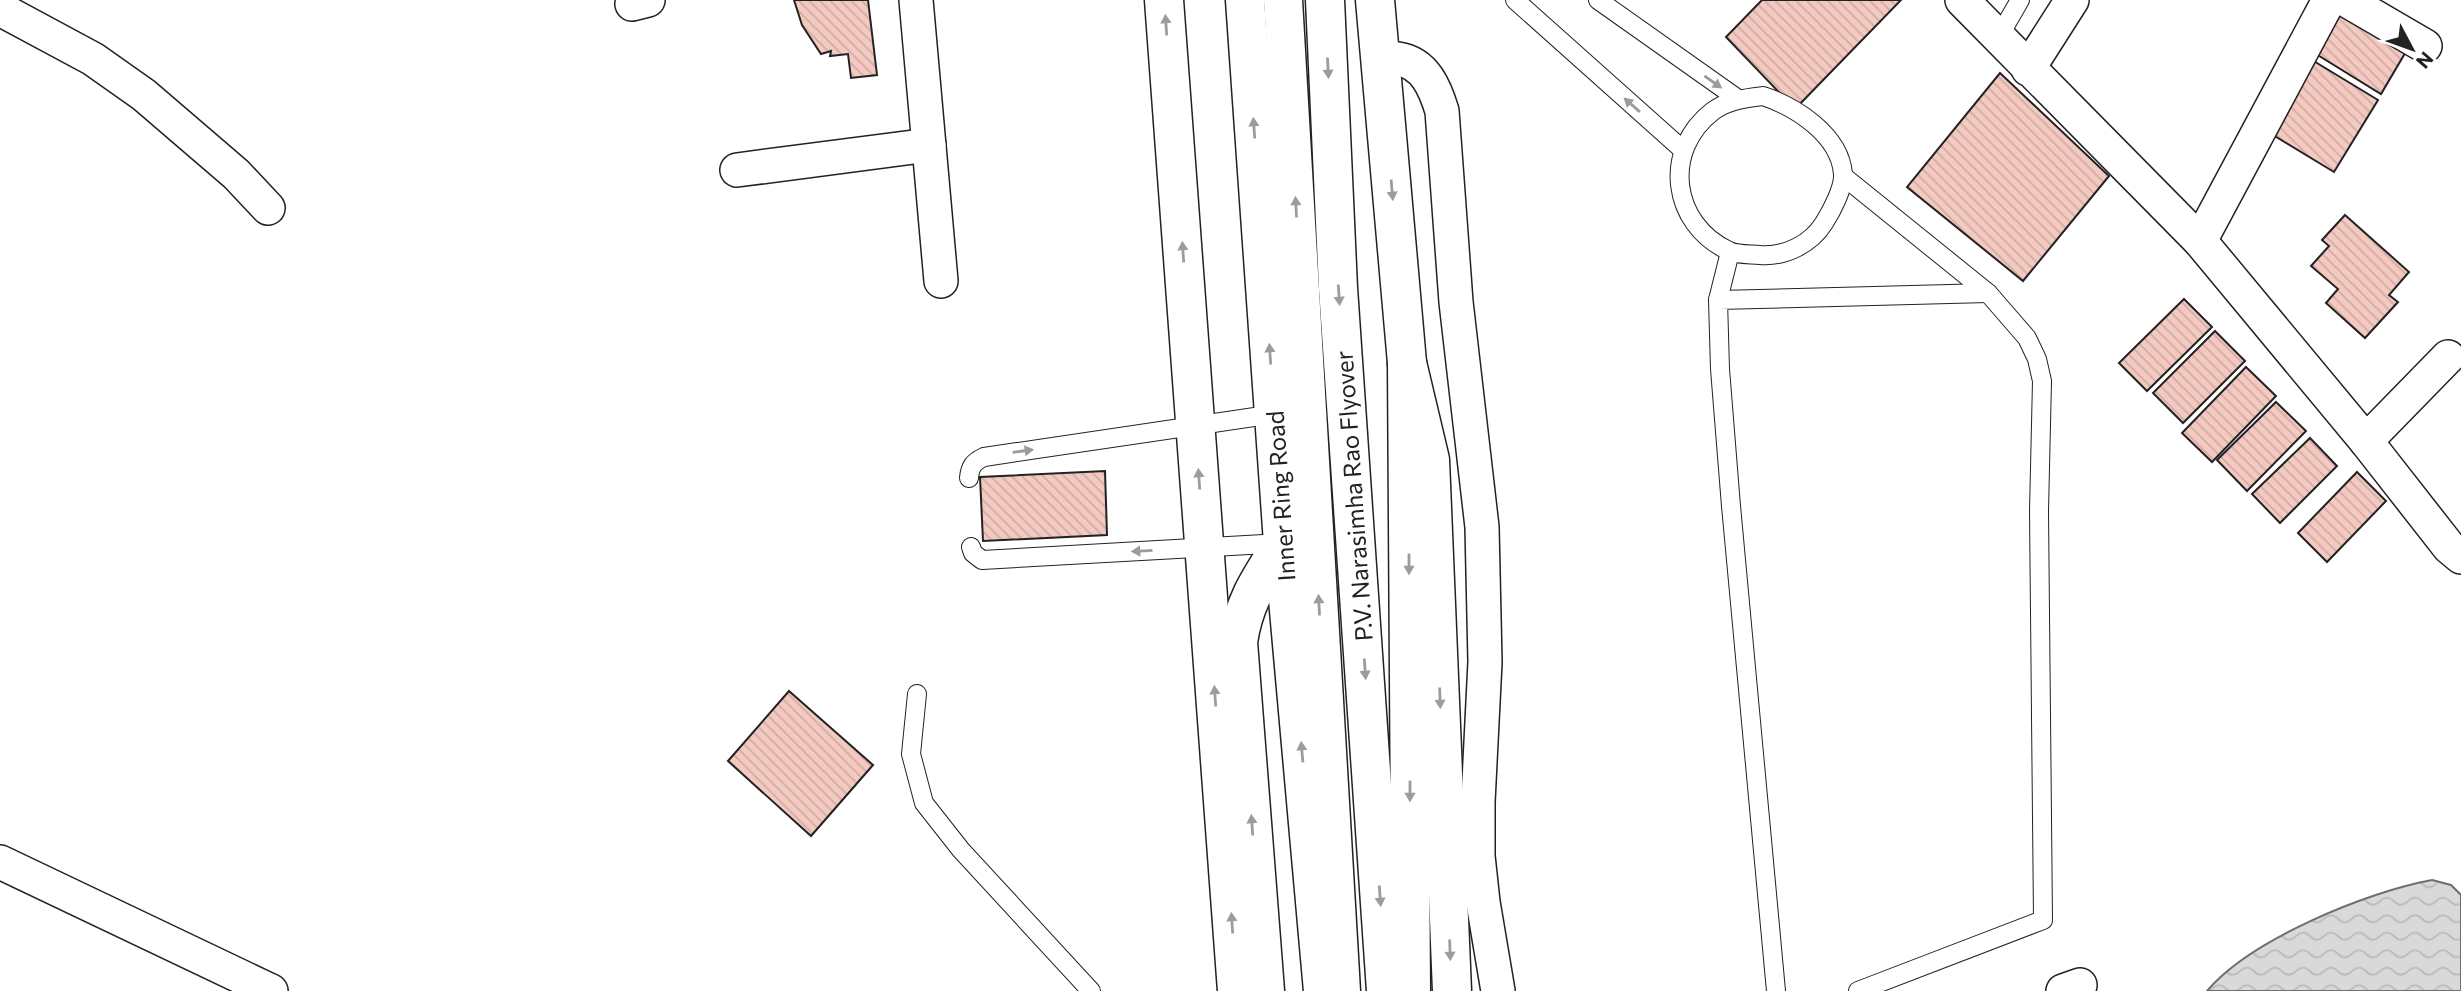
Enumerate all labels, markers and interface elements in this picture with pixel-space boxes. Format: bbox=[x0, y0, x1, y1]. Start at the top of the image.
one-way arrow bbox=[1160, 14, 1171, 36]
north arrow bbox=[2377, 14, 2447, 84]
text: N bbox=[2412, 48, 2439, 73]
one-way arrow bbox=[1323, 57, 1334, 79]
one-way arrow bbox=[1704, 75, 1722, 89]
one-way arrow bbox=[1623, 97, 1641, 113]
one-way arrow bbox=[1248, 116, 1259, 138]
one-way arrow bbox=[1387, 179, 1398, 201]
one-way arrow bbox=[1290, 195, 1301, 217]
one-way arrow bbox=[1177, 241, 1188, 263]
one-way arrow bbox=[1334, 285, 1345, 307]
one-way arrow bbox=[1264, 343, 1275, 365]
street label: P.V. Narasimha Rao Flyover bbox=[1328, 349, 1378, 642]
street label: Inner Ring Road bbox=[1260, 410, 1300, 582]
one-way arrow bbox=[1012, 445, 1034, 456]
one-way arrow bbox=[1193, 468, 1204, 490]
one-way arrow bbox=[1131, 546, 1153, 557]
one-way arrow bbox=[1403, 553, 1415, 575]
one-way arrow bbox=[1313, 594, 1324, 616]
one-way arrow bbox=[1359, 658, 1370, 680]
one-way arrow bbox=[1209, 685, 1220, 707]
one-way arrow bbox=[1434, 688, 1445, 710]
one-way arrow bbox=[1296, 741, 1307, 763]
one-way arrow bbox=[1404, 781, 1416, 803]
one-way arrow bbox=[1246, 814, 1257, 836]
one-way arrow bbox=[1375, 885, 1386, 907]
one-way arrow bbox=[1226, 912, 1237, 934]
one-way arrow bbox=[1445, 939, 1456, 961]

